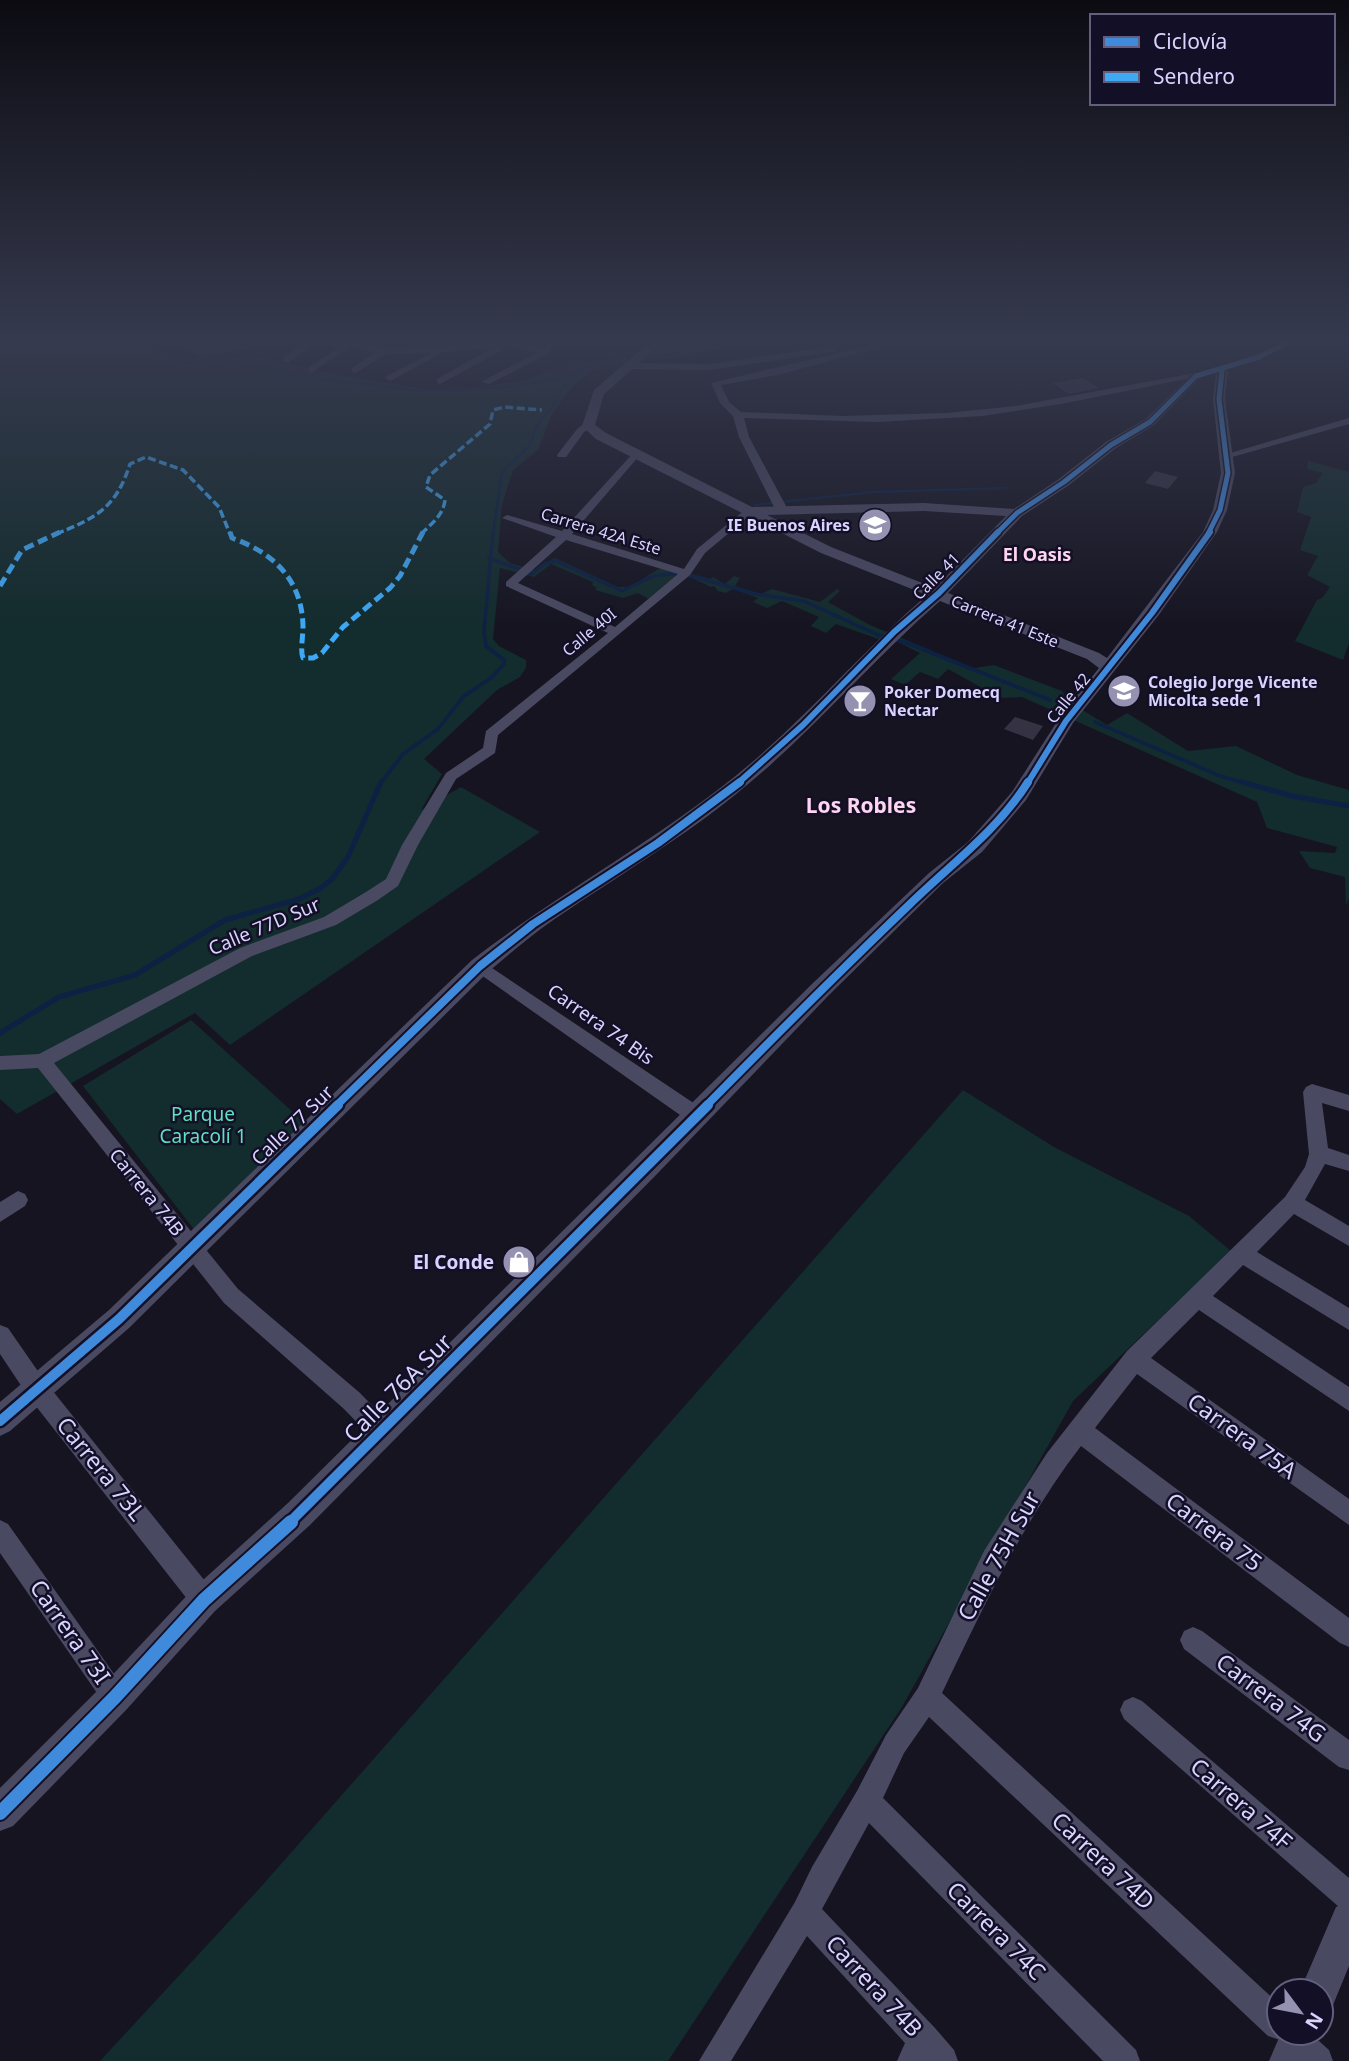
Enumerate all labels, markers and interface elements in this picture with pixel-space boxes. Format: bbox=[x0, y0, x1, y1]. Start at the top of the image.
legend bbox=[1090, 14, 1335, 105]
text: Ciclovía bbox=[1153, 27, 1227, 55]
text: Sendero bbox=[1153, 62, 1235, 90]
street label: Carrera 42A Este bbox=[538, 502, 664, 560]
school or university icon: IE Buenos Aires bbox=[856, 506, 894, 544]
place label: IE Buenos Aires bbox=[727, 514, 850, 536]
district label: El Oasis bbox=[1003, 542, 1071, 566]
street label: Calle 41 bbox=[907, 547, 965, 605]
street label: Carrera 41 Este bbox=[948, 589, 1062, 653]
street label: Calle 40I bbox=[557, 603, 621, 661]
street label: Calle 42 bbox=[1041, 668, 1095, 728]
place label: Colegio Jorge Vicente Micolta sede 1 bbox=[1148, 671, 1318, 711]
school or university icon: Colegio Jorge Vicente Micolta sede 1 bbox=[1105, 672, 1143, 710]
place label: Poker Domecq Nectar bbox=[884, 681, 1000, 721]
bar icon: Poker Domecq Nectar bbox=[841, 682, 879, 720]
district label: Los Robles bbox=[806, 791, 916, 819]
street label: Calle 77D Sur bbox=[204, 891, 324, 961]
street label: Carrera 74 Bis bbox=[542, 978, 660, 1070]
street label: Calle 77 Sur bbox=[245, 1079, 339, 1171]
park label: Parque Caracolí 1 bbox=[159, 1101, 247, 1149]
street label: Carrera 74B bbox=[104, 1143, 190, 1241]
shop icon: El Conde bbox=[500, 1243, 538, 1281]
place label: El Conde bbox=[413, 1249, 494, 1275]
street label: Calle 76A Sur bbox=[336, 1326, 459, 1449]
street label: Carrera 75A bbox=[1181, 1385, 1304, 1486]
street label: Carrera 73L bbox=[50, 1410, 154, 1527]
street label: Calle 75H Sur bbox=[949, 1484, 1047, 1626]
street label: Carrera 75 bbox=[1160, 1484, 1269, 1578]
street label: Carrera 73I bbox=[23, 1573, 119, 1690]
street label: Carrera 74G bbox=[1210, 1645, 1333, 1749]
street label: Carrera 74F bbox=[1184, 1750, 1299, 1856]
street label: Carrera 74D bbox=[1045, 1804, 1162, 1916]
street label: Carrera 74C bbox=[940, 1874, 1053, 1987]
street label: Carrera 74B bbox=[819, 1928, 930, 2043]
north arrow bbox=[1265, 1977, 1335, 2047]
text: N bbox=[1299, 2008, 1330, 2034]

